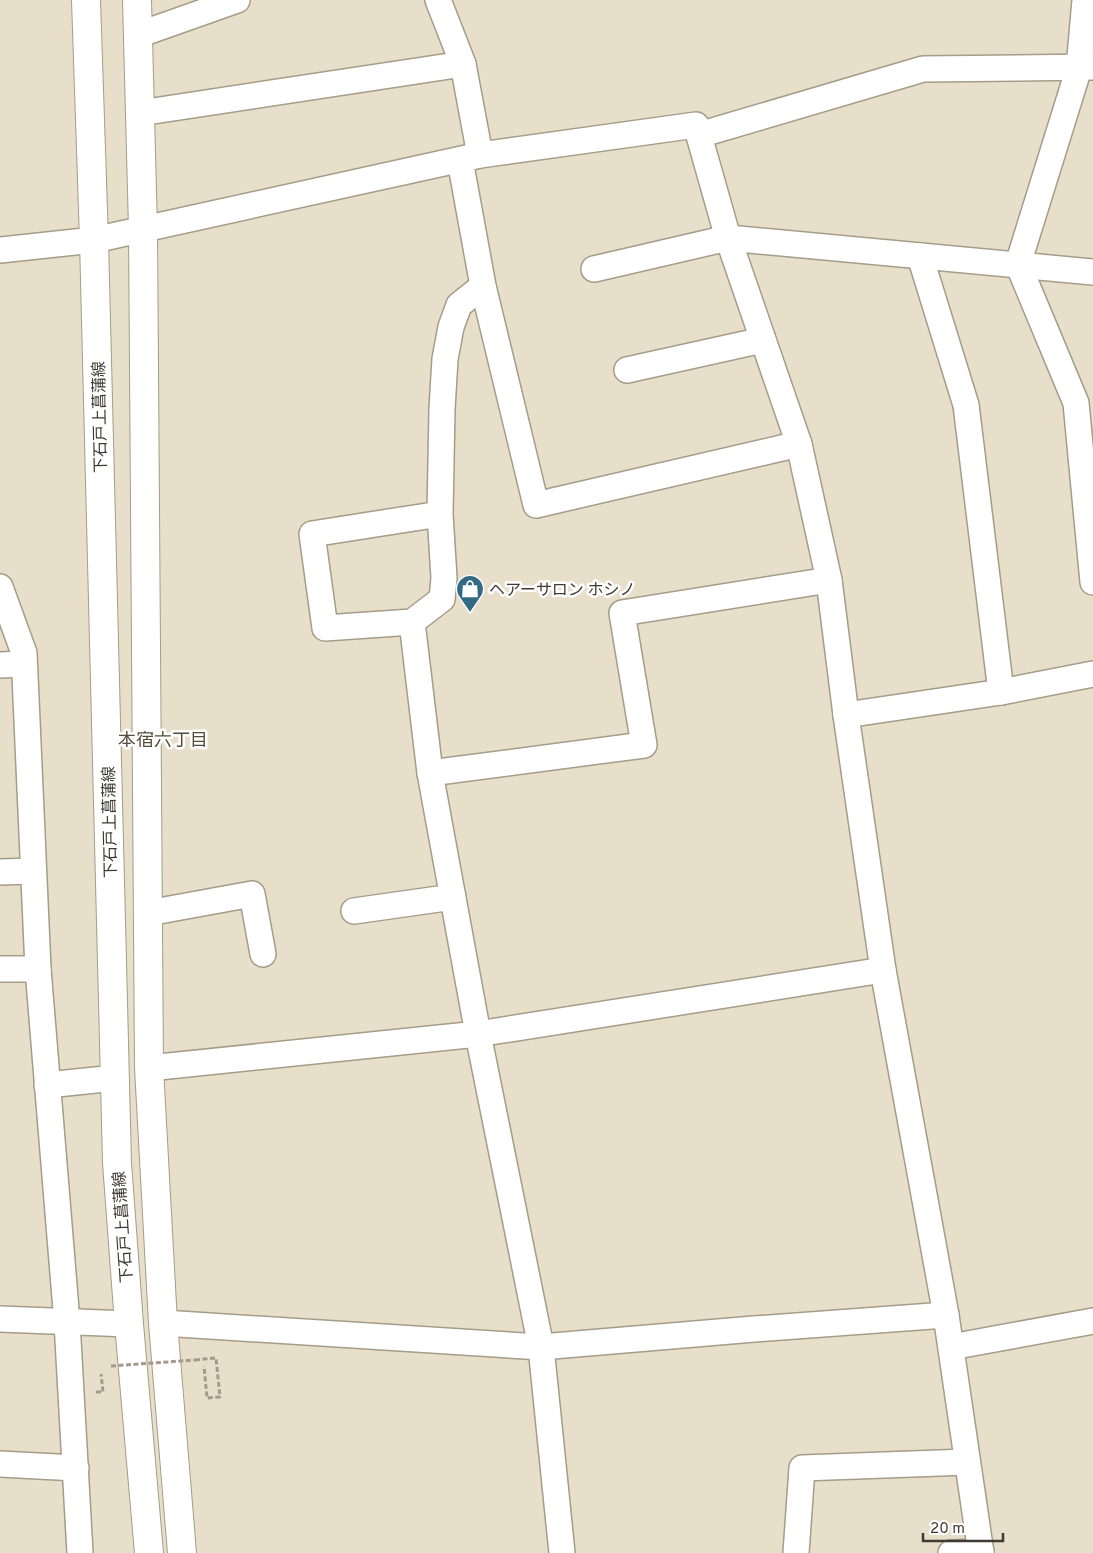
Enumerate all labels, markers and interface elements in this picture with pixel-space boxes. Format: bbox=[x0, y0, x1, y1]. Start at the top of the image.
street label: 下石戸上菖蒲線 bbox=[90, 361, 112, 473]
shop icon: ヘアーサロン ホシノ bbox=[455, 574, 485, 613]
place label: ヘアーサロン ホシノ bbox=[489, 581, 635, 601]
district label: 本宿六丁目 bbox=[118, 730, 208, 753]
street label: 下石戸上菖蒲線 bbox=[100, 766, 122, 878]
street label: 下石戸上菖蒲線 bbox=[110, 1170, 138, 1283]
scale bar bbox=[923, 1510, 1003, 1542]
text: 20 m bbox=[930, 1520, 965, 1539]

